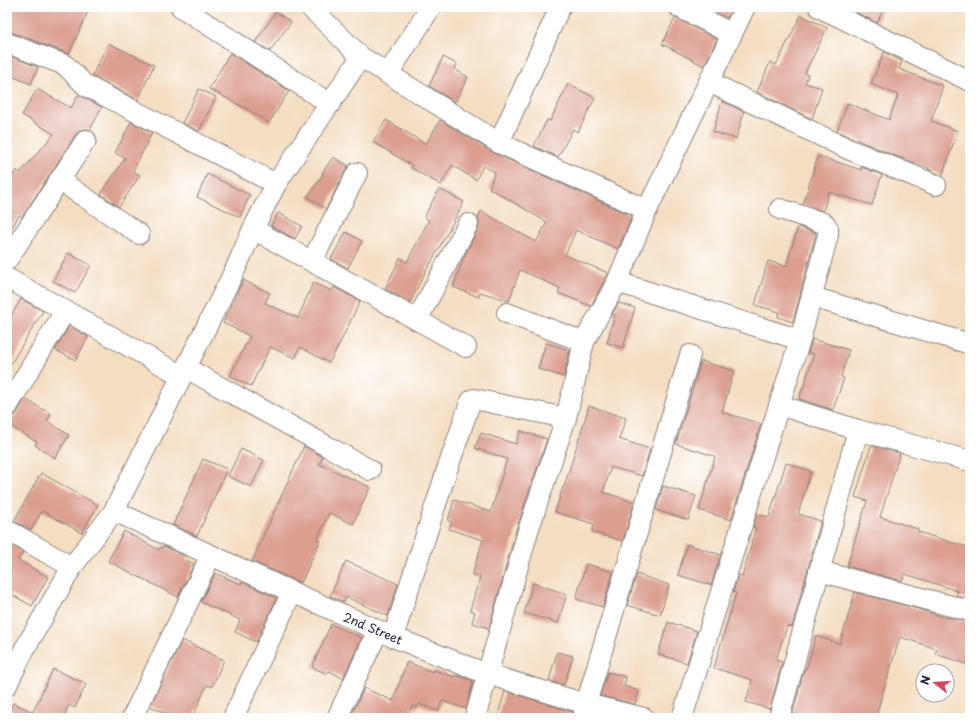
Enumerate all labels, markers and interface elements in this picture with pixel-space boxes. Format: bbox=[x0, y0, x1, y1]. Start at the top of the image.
street label: 2nd Street bbox=[341, 608, 405, 649]
north arrow bbox=[915, 663, 955, 703]
text: N bbox=[916, 673, 934, 687]

